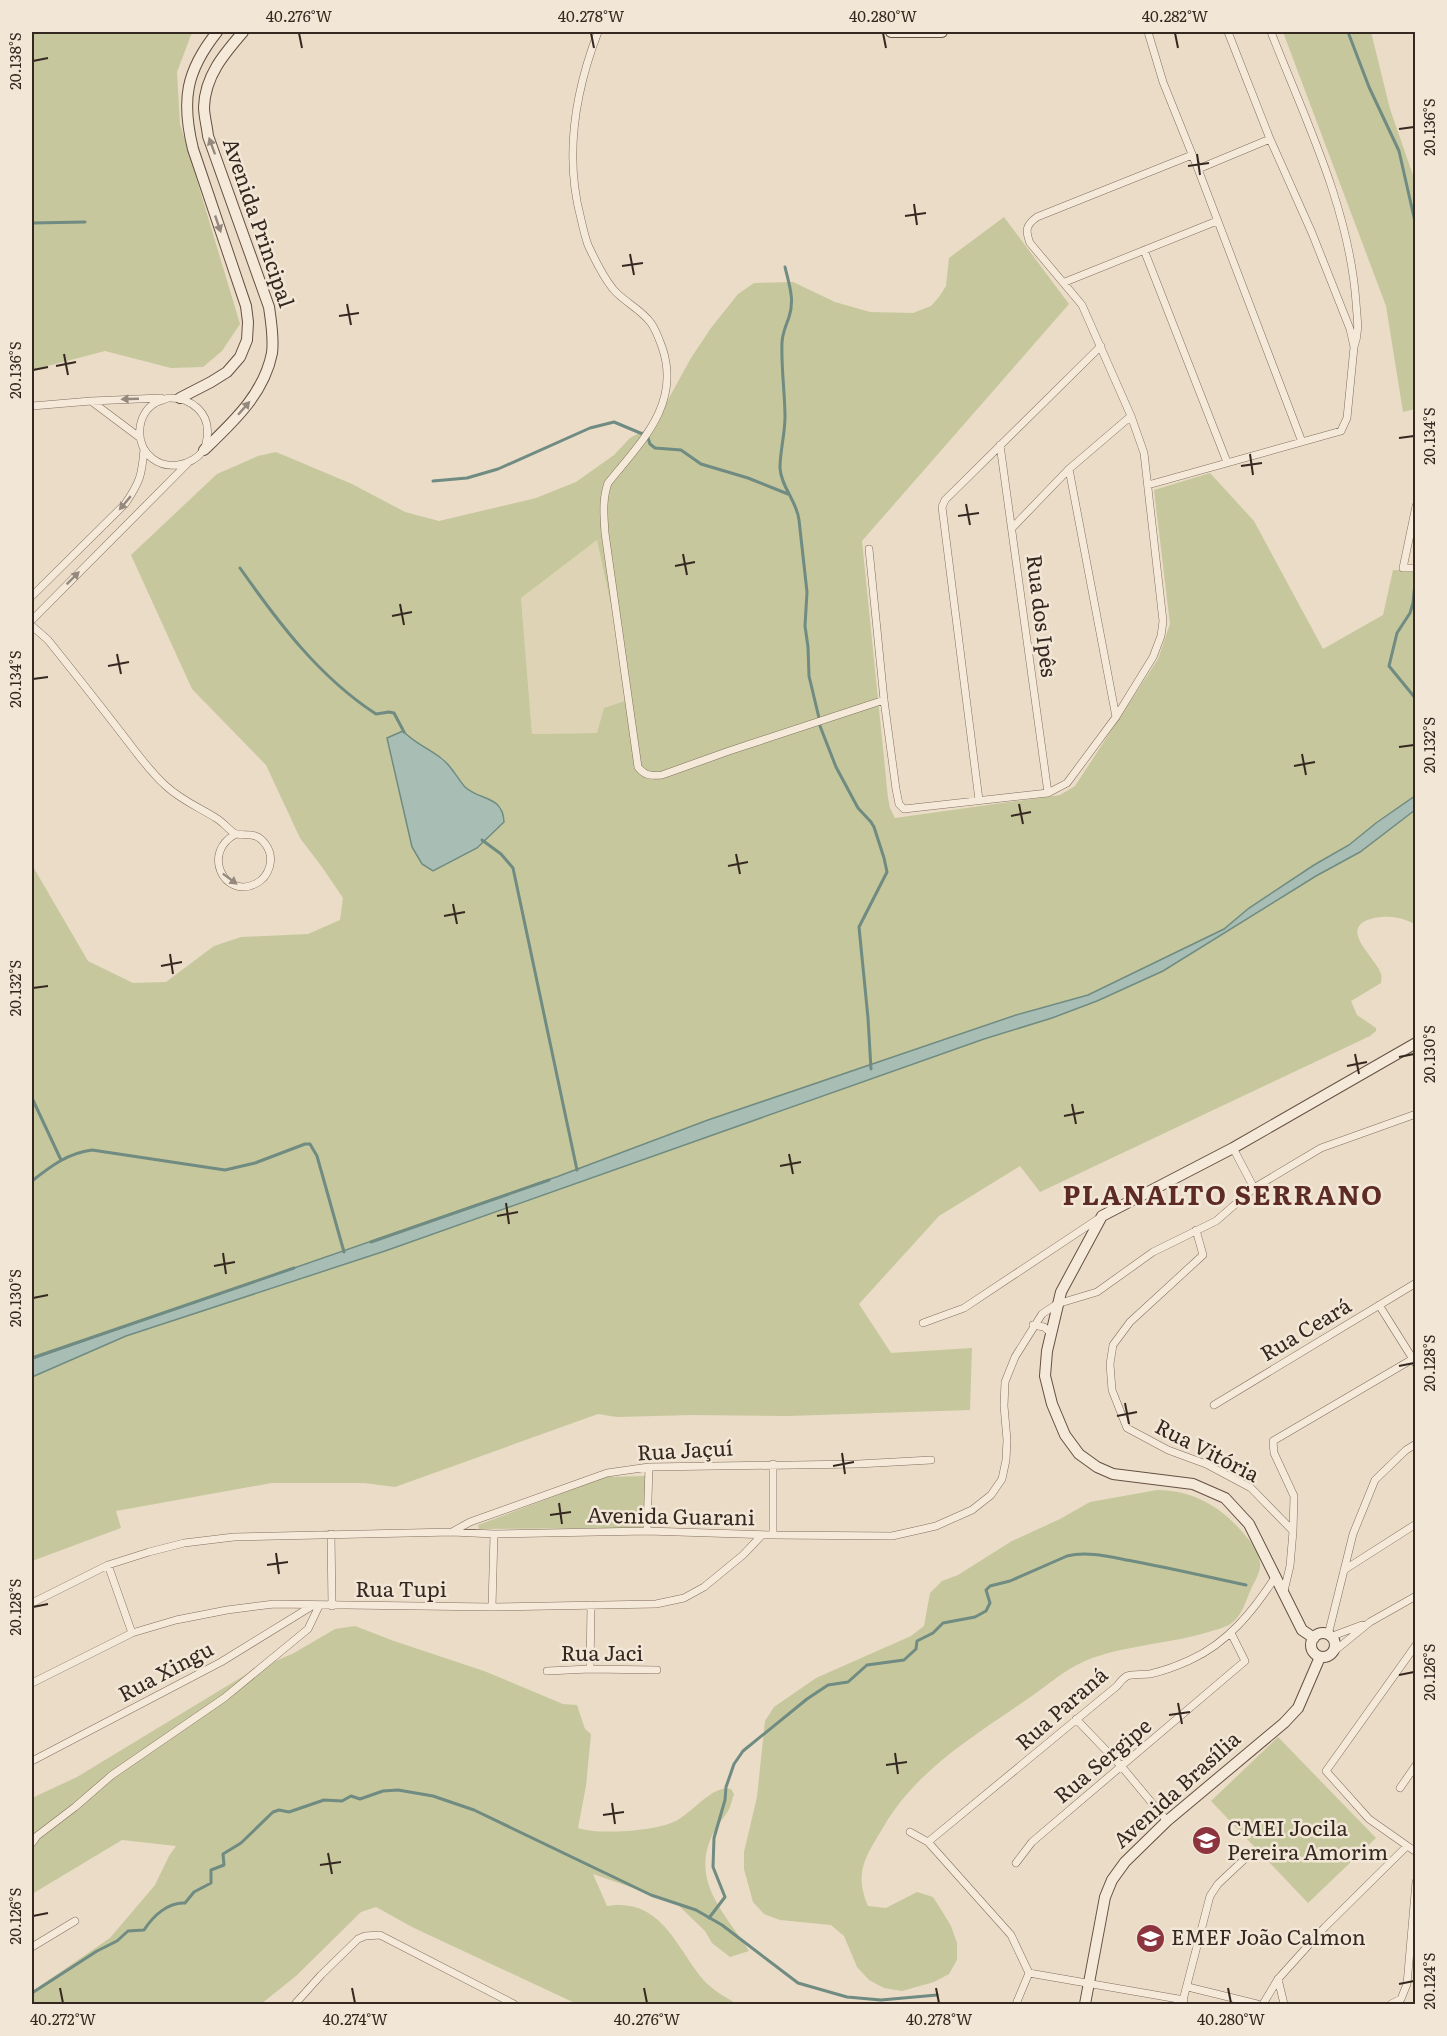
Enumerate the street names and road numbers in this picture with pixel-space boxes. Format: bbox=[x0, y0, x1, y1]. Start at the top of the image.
street label: Avenida Principal bbox=[217, 133, 304, 311]
street label: Rua dos Ipês bbox=[1021, 553, 1066, 679]
street label: Rua Ceará bbox=[1253, 1288, 1357, 1367]
street label: Rua Vitória bbox=[1151, 1409, 1266, 1489]
street label: Rua Jaçuí bbox=[636, 1431, 734, 1466]
street label: Avenida Guarani bbox=[587, 1498, 755, 1531]
street label: Rua Tupi bbox=[355, 1572, 447, 1603]
street label: Rua Xingu bbox=[112, 1632, 218, 1708]
street label: Rua Jaci bbox=[561, 1636, 643, 1667]
street label: Rua Paraná bbox=[1007, 1658, 1114, 1756]
street label: Rua Sergipe bbox=[1046, 1709, 1157, 1809]
street label: Avenida Brasília bbox=[1105, 1722, 1246, 1854]

